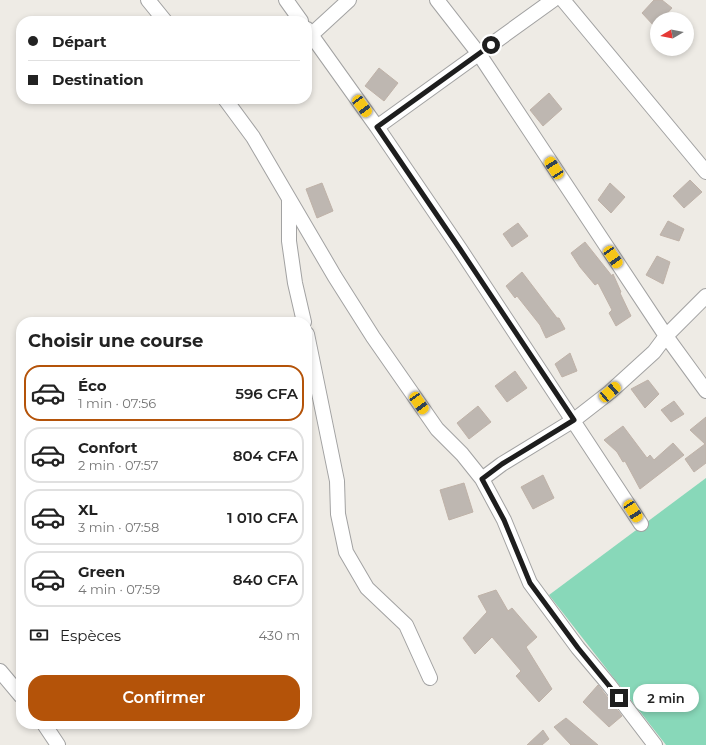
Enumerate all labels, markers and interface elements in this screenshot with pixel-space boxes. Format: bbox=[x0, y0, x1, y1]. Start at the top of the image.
north arrow bbox=[650, 12, 694, 56]
map controls bbox=[650, 12, 694, 56]
text: Départ bbox=[52, 32, 107, 51]
route start bbox=[482, 36, 500, 54]
text: Destination bbox=[52, 70, 144, 89]
car bbox=[350, 93, 374, 119]
car bbox=[542, 155, 566, 181]
car bbox=[601, 244, 625, 270]
text: Choisir une course bbox=[28, 330, 203, 352]
icon: car bbox=[30, 375, 66, 411]
text: Éco bbox=[78, 376, 107, 395]
car bbox=[597, 380, 623, 404]
text: 596 CFA bbox=[235, 384, 298, 403]
car bbox=[407, 390, 431, 416]
text: 1 min · 07:56 bbox=[78, 395, 156, 411]
icon: car bbox=[30, 437, 66, 473]
text: Confort bbox=[78, 438, 138, 457]
text: 804 CFA bbox=[233, 446, 298, 465]
text: 2 min · 07:57 bbox=[78, 457, 158, 473]
car bbox=[621, 498, 645, 524]
icon: car bbox=[30, 499, 66, 535]
text: XL bbox=[78, 500, 97, 519]
text: 1 010 CFA bbox=[227, 508, 298, 527]
text: 3 min · 07:58 bbox=[78, 519, 159, 535]
icon: car bbox=[30, 561, 66, 597]
text: Green bbox=[78, 562, 125, 581]
text: 840 CFA bbox=[233, 570, 298, 589]
text: 4 min · 07:59 bbox=[78, 581, 160, 597]
icon: cash bbox=[28, 624, 50, 646]
text: Espèces bbox=[60, 626, 121, 645]
text: 430 m bbox=[258, 627, 300, 643]
button: Confirmer bbox=[28, 675, 300, 721]
callout: 2 min bbox=[633, 684, 699, 712]
route end bbox=[610, 689, 628, 707]
text: 2 min bbox=[647, 690, 685, 706]

